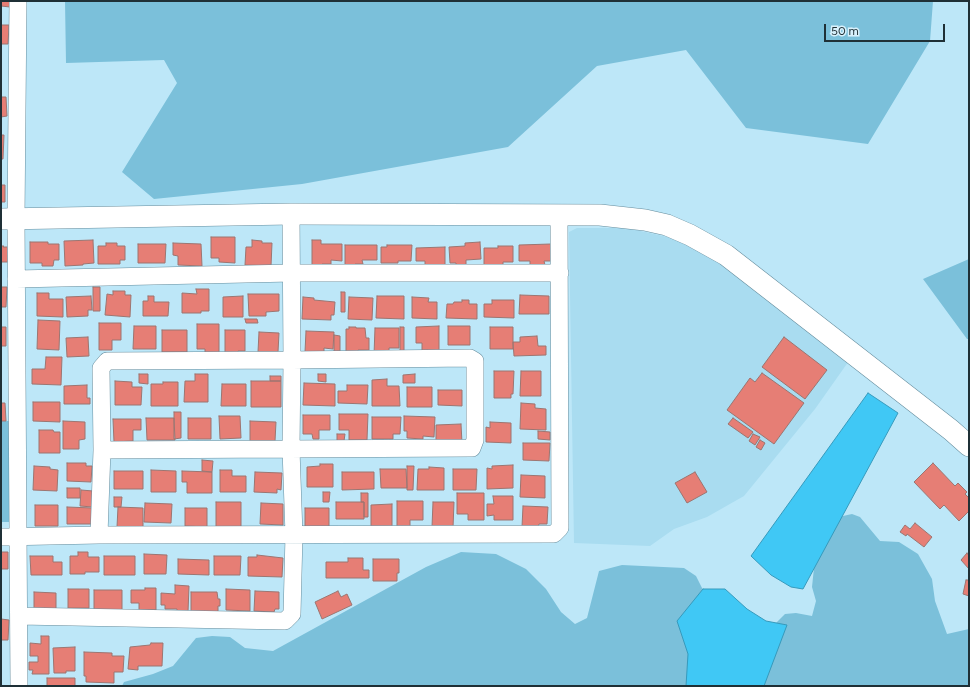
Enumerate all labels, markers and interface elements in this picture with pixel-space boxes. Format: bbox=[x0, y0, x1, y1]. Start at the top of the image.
scale bar bbox=[826, 16, 947, 42]
text: 50 m bbox=[831, 24, 859, 38]

